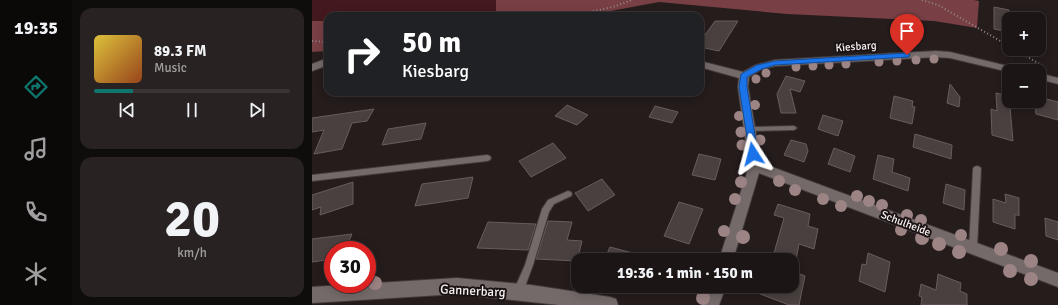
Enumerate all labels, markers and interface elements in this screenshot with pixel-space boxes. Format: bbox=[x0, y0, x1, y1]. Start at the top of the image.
map controls bbox=[1002, 12, 1046, 108]
button: + bbox=[1002, 12, 1046, 56]
pin bbox=[890, 14, 924, 55]
text: 19:35 bbox=[14, 17, 58, 39]
icon: arrive bbox=[896, 20, 918, 42]
text: 50 m bbox=[402, 26, 461, 60]
icon: right bbox=[336, 28, 388, 80]
street label: Kiesbarg bbox=[835, 39, 877, 54]
text: 89.3 FM bbox=[154, 42, 206, 60]
text: Music bbox=[154, 60, 187, 76]
text: Kiesbarg bbox=[402, 60, 469, 82]
button: − bbox=[1002, 64, 1046, 108]
icon: directions bbox=[22, 73, 50, 101]
icon: previous bbox=[116, 99, 138, 121]
icon: pause bbox=[181, 99, 203, 121]
icon: next bbox=[246, 99, 268, 121]
position arrow bbox=[732, 133, 774, 175]
icon: music bbox=[22, 135, 50, 163]
text: 20 bbox=[164, 187, 220, 251]
icon: phone bbox=[22, 198, 50, 226]
street label: Schulheide bbox=[879, 208, 933, 239]
speed limit sign: 30 bbox=[324, 241, 376, 293]
text: km/h bbox=[177, 245, 207, 261]
icon: climate bbox=[22, 260, 50, 288]
text: 19:36 · 1 min · 150 m bbox=[617, 264, 753, 282]
street label: Gannerbarg bbox=[440, 281, 506, 301]

